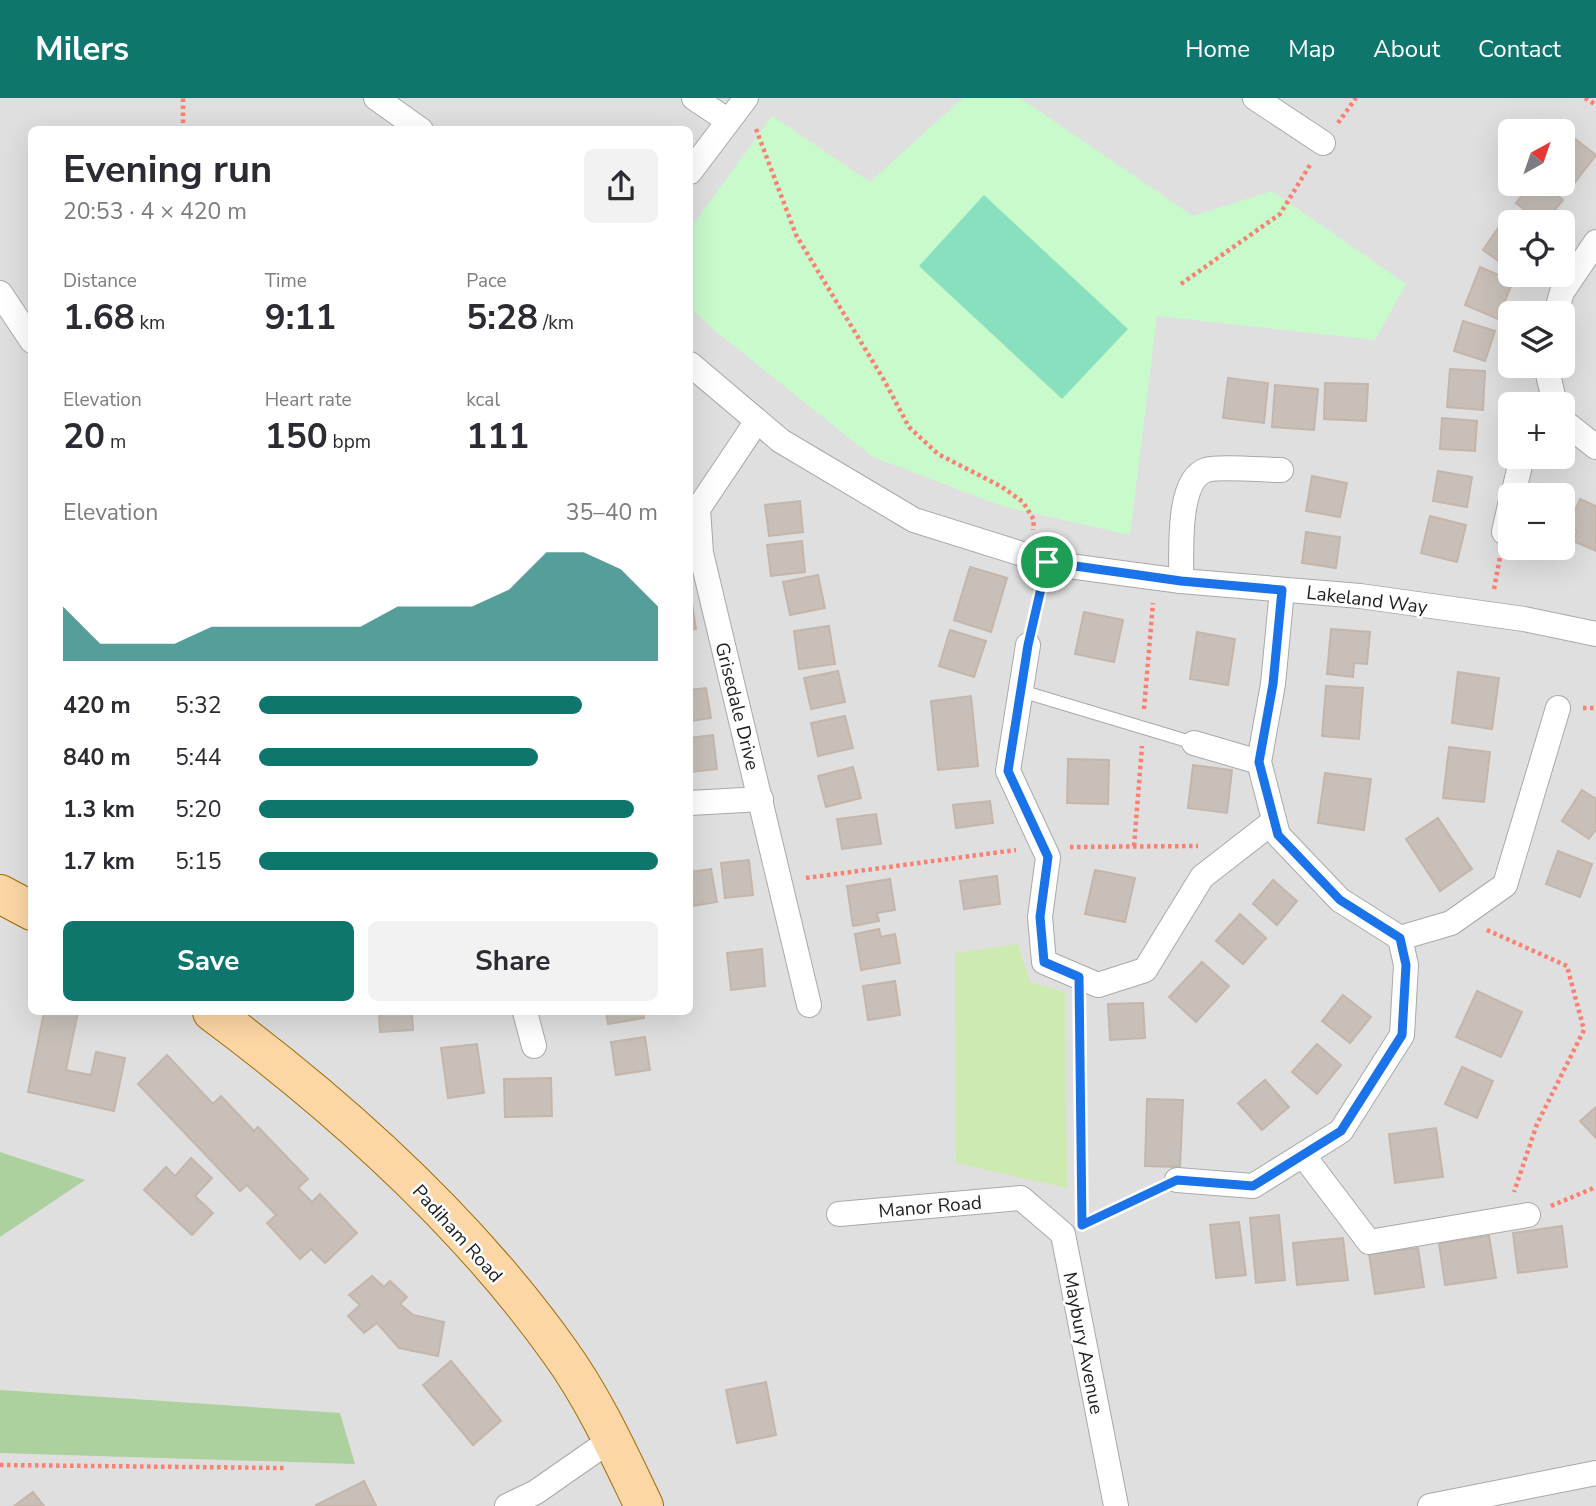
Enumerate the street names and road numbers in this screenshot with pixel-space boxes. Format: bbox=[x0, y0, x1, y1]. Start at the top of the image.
street label: Lakeland Way bbox=[1305, 580, 1429, 620]
street label: Grisedale Drive bbox=[709, 640, 765, 773]
street label: Padiham Road bbox=[406, 1179, 508, 1288]
street label: Manor Road bbox=[877, 1190, 983, 1224]
street label: Maybury Avenue bbox=[1056, 1270, 1110, 1417]

